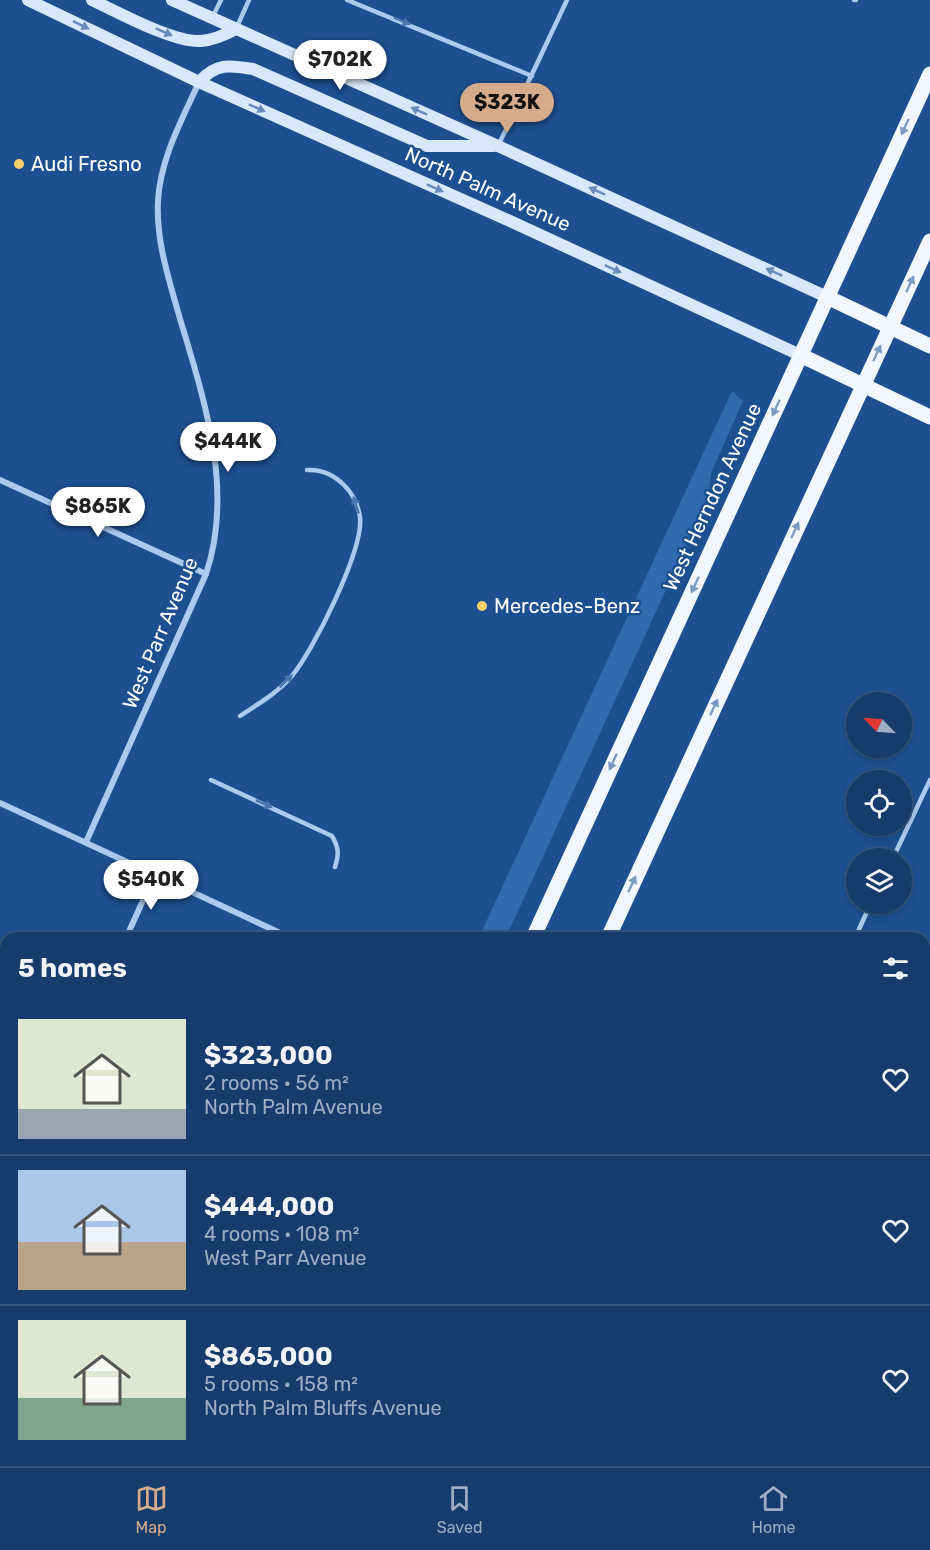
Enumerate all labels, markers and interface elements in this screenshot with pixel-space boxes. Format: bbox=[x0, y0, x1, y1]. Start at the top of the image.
one-way arrow bbox=[393, 16, 411, 26]
one-way arrow bbox=[72, 21, 89, 30]
one-way arrow bbox=[156, 27, 174, 37]
pin: $702K bbox=[298, 40, 382, 91]
text: $702K bbox=[308, 47, 372, 71]
pin: $323K bbox=[465, 83, 549, 134]
text: $323K bbox=[474, 90, 540, 114]
one-way arrow bbox=[249, 103, 267, 113]
one-way arrow bbox=[411, 106, 428, 115]
one-way arrow bbox=[900, 118, 910, 136]
street label: North Palm Avenue bbox=[402, 142, 574, 236]
place label: Audi Fresno bbox=[31, 152, 142, 176]
marker: Audi Fresno bbox=[12, 157, 26, 171]
one-way arrow bbox=[427, 183, 445, 193]
one-way arrow bbox=[587, 186, 605, 196]
one-way arrow bbox=[604, 264, 621, 273]
one-way arrow bbox=[766, 267, 783, 276]
one-way arrow bbox=[905, 276, 914, 293]
one-way arrow bbox=[873, 345, 882, 362]
street label: West Herndon Avenue bbox=[658, 399, 766, 595]
one-way arrow bbox=[771, 400, 781, 418]
pin: $444K bbox=[186, 422, 270, 473]
text: $444K bbox=[194, 429, 262, 453]
pin: $865K bbox=[56, 487, 140, 538]
text: $865K bbox=[65, 494, 131, 518]
one-way arrow bbox=[351, 496, 360, 514]
one-way arrow bbox=[791, 522, 800, 539]
street label: West Parr Avenue bbox=[117, 553, 203, 713]
one-way arrow bbox=[690, 577, 699, 594]
place label: Mercedes-Benz bbox=[494, 594, 640, 618]
marker: Mercedes-Benz bbox=[475, 599, 489, 613]
one-way arrow bbox=[279, 674, 293, 688]
north arrow bbox=[846, 692, 912, 758]
map controls bbox=[846, 692, 912, 914]
one-way arrow bbox=[709, 699, 718, 716]
one-way arrow bbox=[608, 754, 618, 772]
button: locate bbox=[846, 770, 912, 836]
one-way arrow bbox=[255, 800, 272, 809]
button: layers bbox=[846, 848, 912, 914]
pin: $540K bbox=[109, 860, 193, 911]
text: $540K bbox=[118, 867, 184, 891]
one-way arrow bbox=[628, 876, 637, 893]
icon: filters bbox=[879, 952, 912, 985]
text: 5 homes bbox=[18, 953, 127, 984]
text: $323,000 bbox=[204, 1040, 333, 1071]
icon: home bbox=[66, 1043, 138, 1115]
icon: heart bbox=[879, 1063, 912, 1096]
text: 2 rooms · 56 m² bbox=[204, 1071, 349, 1095]
text: North Palm Avenue bbox=[204, 1095, 383, 1119]
text: $444,000 bbox=[204, 1191, 335, 1222]
icon: home bbox=[66, 1194, 138, 1266]
icon: heart bbox=[879, 1214, 912, 1247]
text: 4 rooms · 108 m² bbox=[204, 1222, 360, 1246]
text: West Parr Avenue bbox=[204, 1246, 367, 1270]
text: $865,000 bbox=[204, 1341, 333, 1372]
icon: home bbox=[66, 1344, 138, 1416]
icon: heart bbox=[879, 1364, 912, 1397]
text: 5 rooms · 158 m² bbox=[204, 1372, 358, 1396]
text: North Palm Bluffs Avenue bbox=[204, 1396, 442, 1420]
tab: Map bbox=[135, 1482, 168, 1537]
tab: Saved bbox=[437, 1482, 482, 1537]
tab: Home bbox=[752, 1482, 795, 1537]

